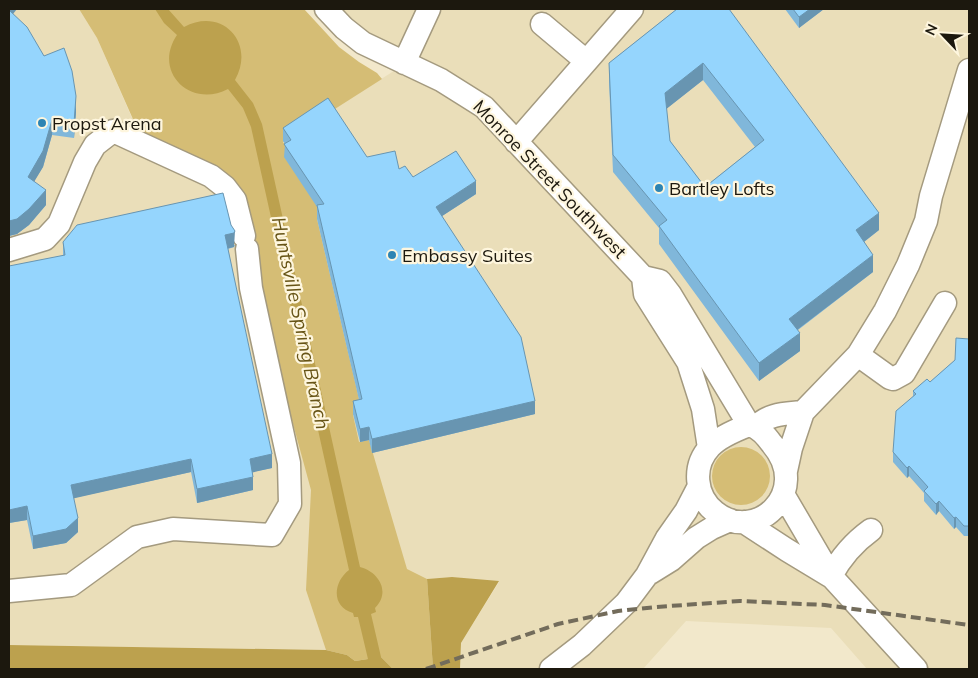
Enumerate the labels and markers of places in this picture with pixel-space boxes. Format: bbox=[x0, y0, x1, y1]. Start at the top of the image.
place label: Propst Arena bbox=[52, 112, 162, 135]
marker: Propst Arena bbox=[36, 117, 48, 129]
place label: Bartley Lofts bbox=[669, 177, 774, 200]
marker: Bartley Lofts bbox=[653, 182, 665, 194]
place label: Embassy Suites bbox=[402, 244, 533, 267]
marker: Embassy Suites bbox=[386, 249, 398, 261]

